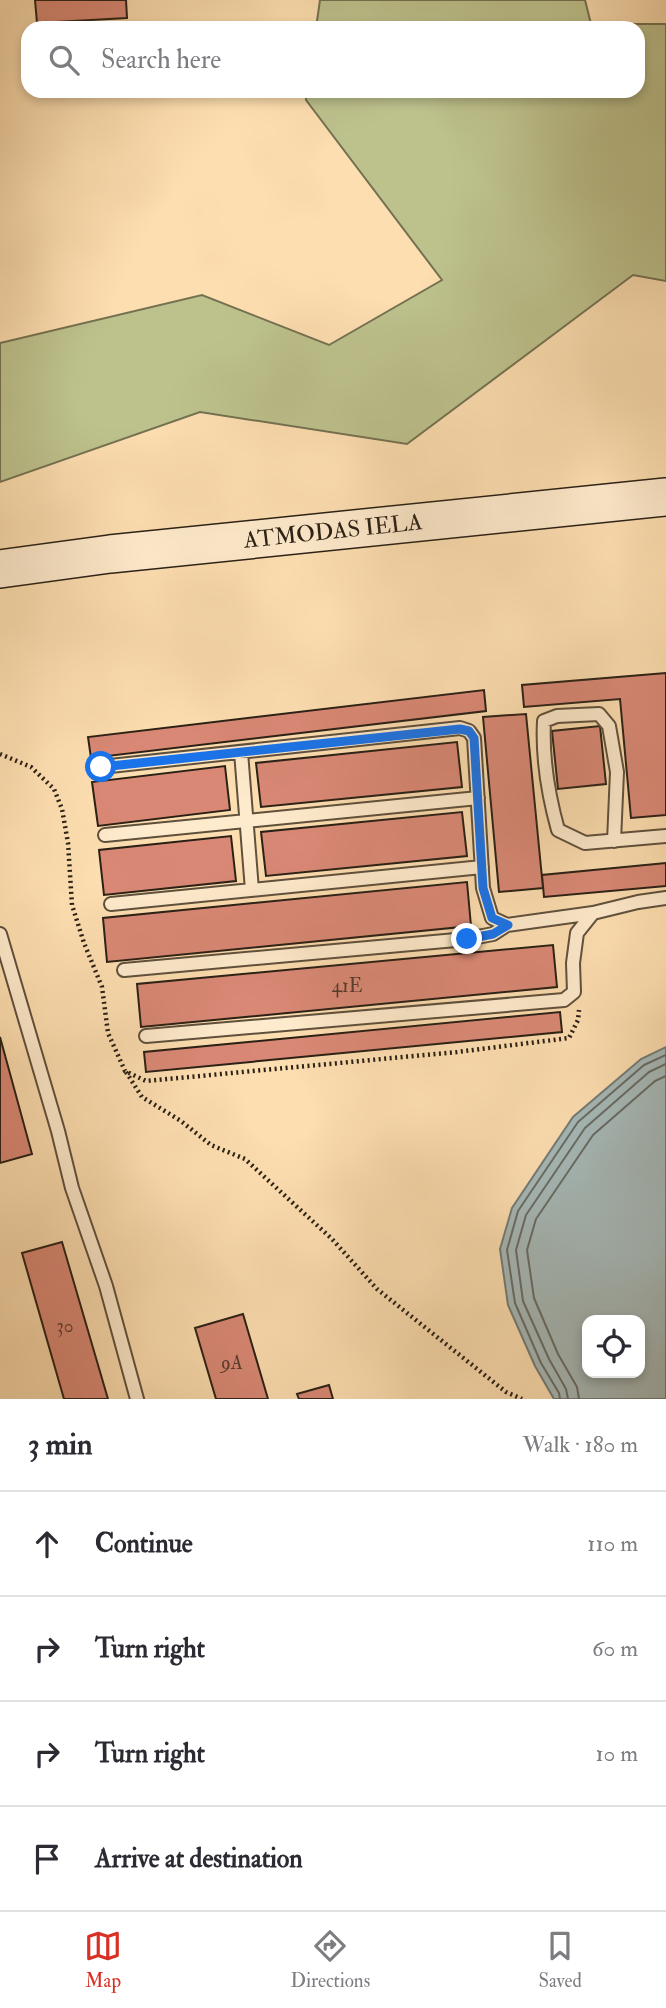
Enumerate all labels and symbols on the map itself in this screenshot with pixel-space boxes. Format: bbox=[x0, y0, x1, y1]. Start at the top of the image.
street label: ATMODAS IELA bbox=[241, 507, 424, 555]
route start bbox=[85, 751, 116, 782]
route end bbox=[451, 923, 482, 954]
house number: 41E bbox=[332, 974, 363, 998]
house number: 30 bbox=[56, 1314, 74, 1338]
house number: 9A bbox=[219, 1351, 243, 1375]

